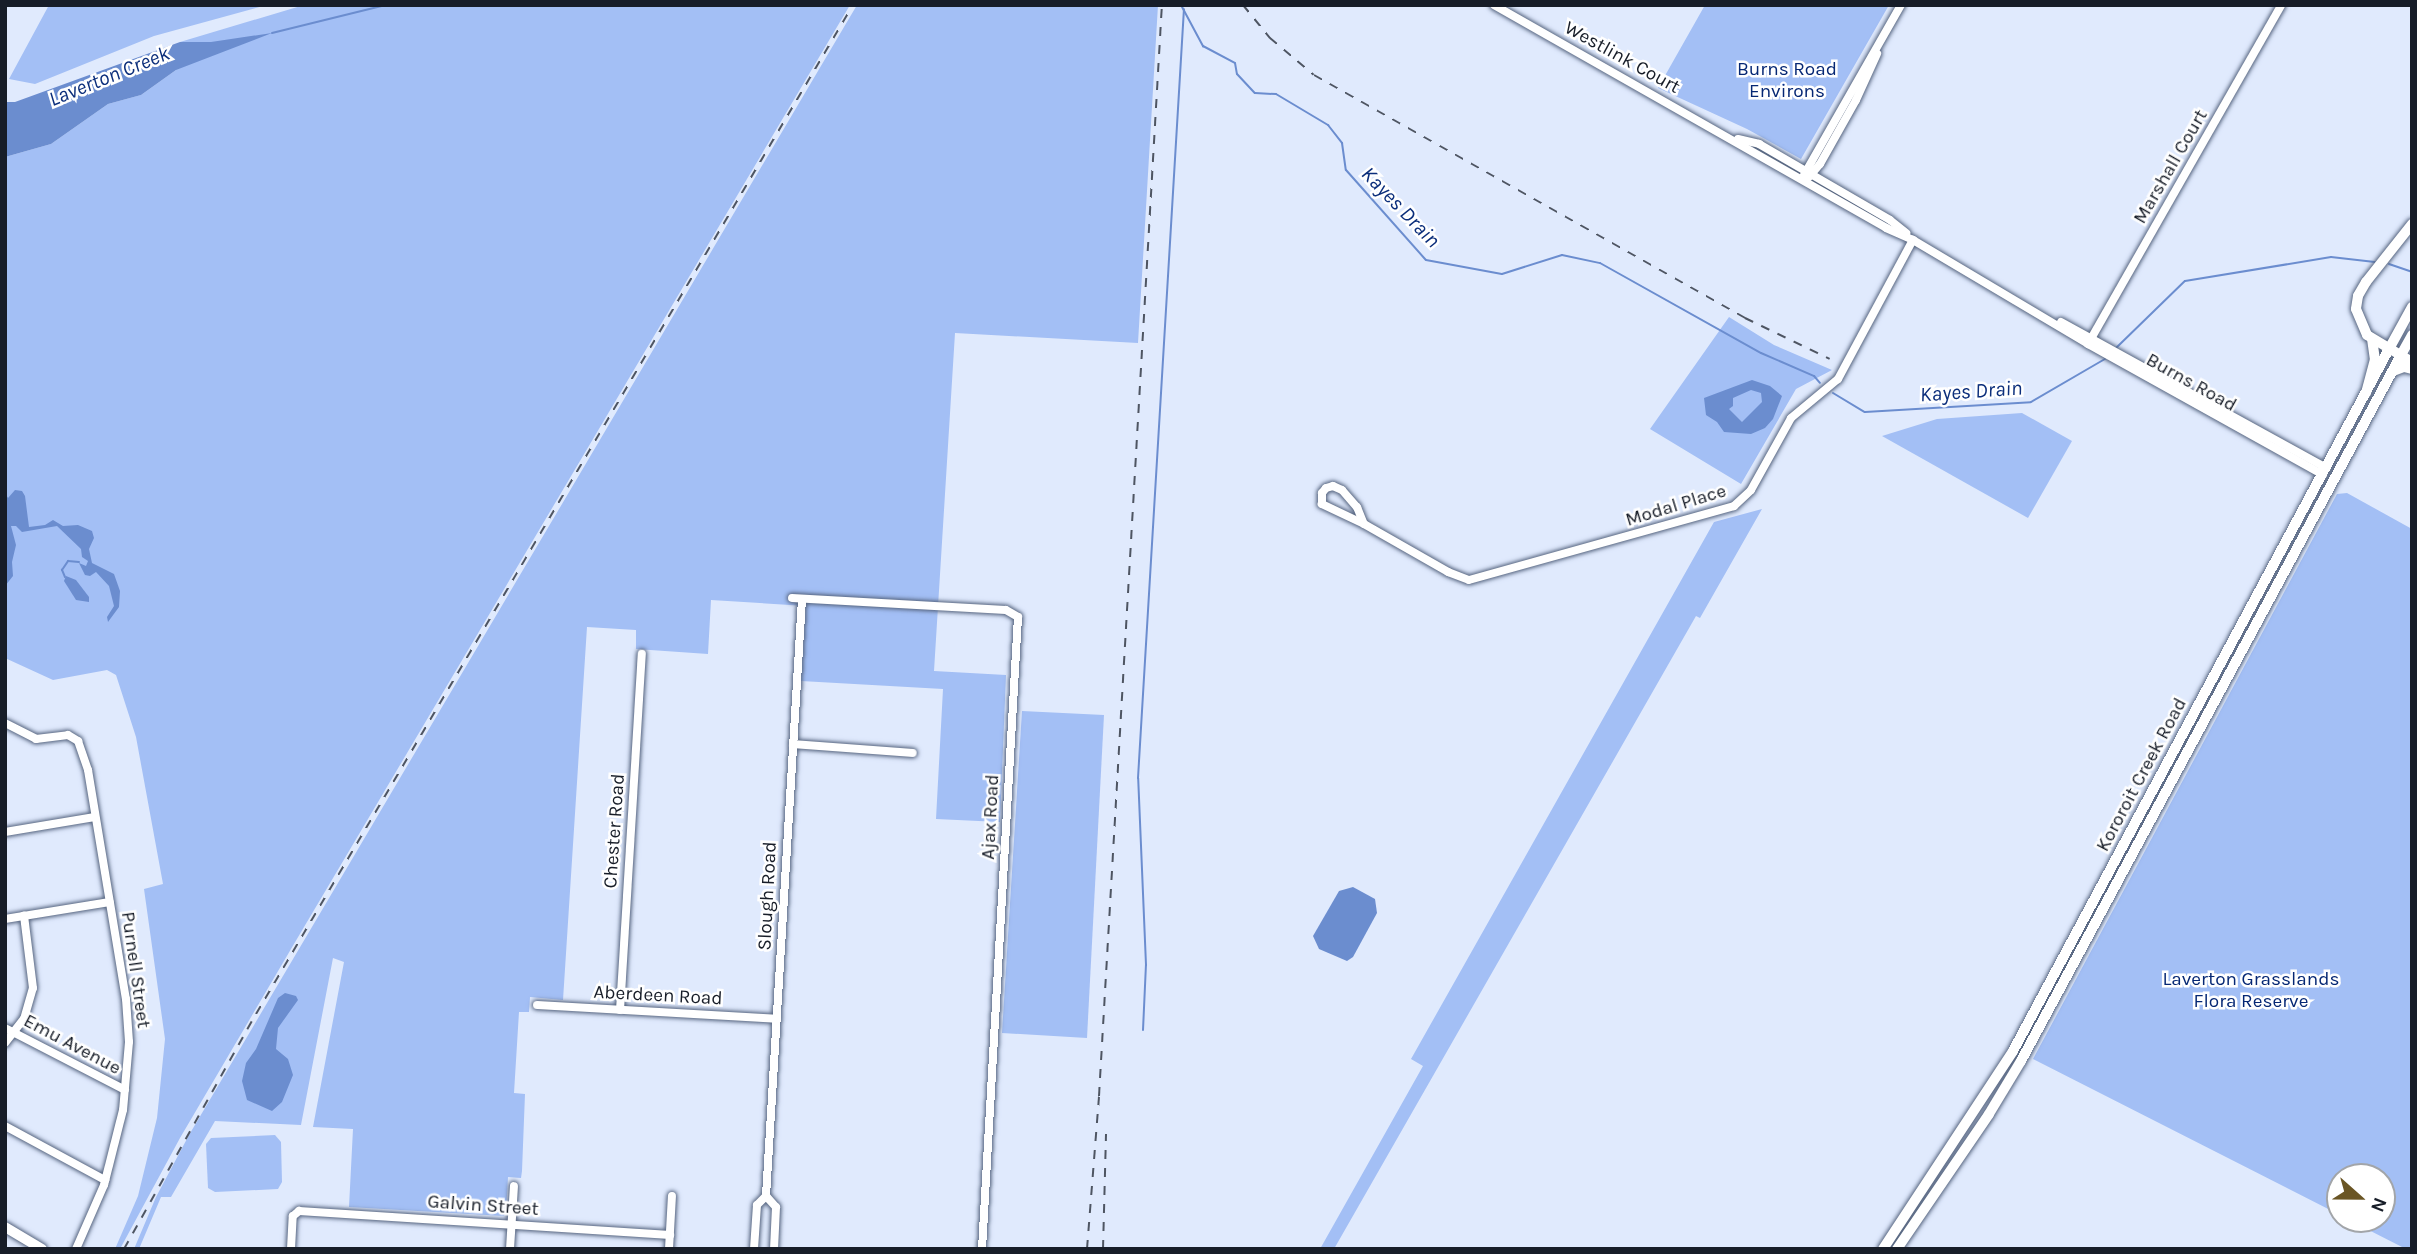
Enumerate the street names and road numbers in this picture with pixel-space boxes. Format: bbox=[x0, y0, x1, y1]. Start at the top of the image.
street label: Westlink Court bbox=[1560, 17, 1684, 99]
street label: Marshall Court bbox=[2129, 106, 2213, 228]
street label: Burns Road bbox=[2142, 349, 2240, 417]
street label: Modal Place bbox=[1623, 480, 1729, 532]
street label: Kororoit Creek Road bbox=[2092, 694, 2192, 856]
street label: Chester Road bbox=[600, 773, 630, 889]
street label: Ajax Road bbox=[977, 774, 1005, 860]
street label: Slough Road bbox=[754, 841, 782, 951]
street label: Purnell Street bbox=[116, 910, 154, 1030]
street label: Aberdeen Road bbox=[593, 981, 723, 1011]
street label: Emu Avenue bbox=[19, 1010, 125, 1080]
street label: Galvin Street bbox=[427, 1191, 539, 1221]

